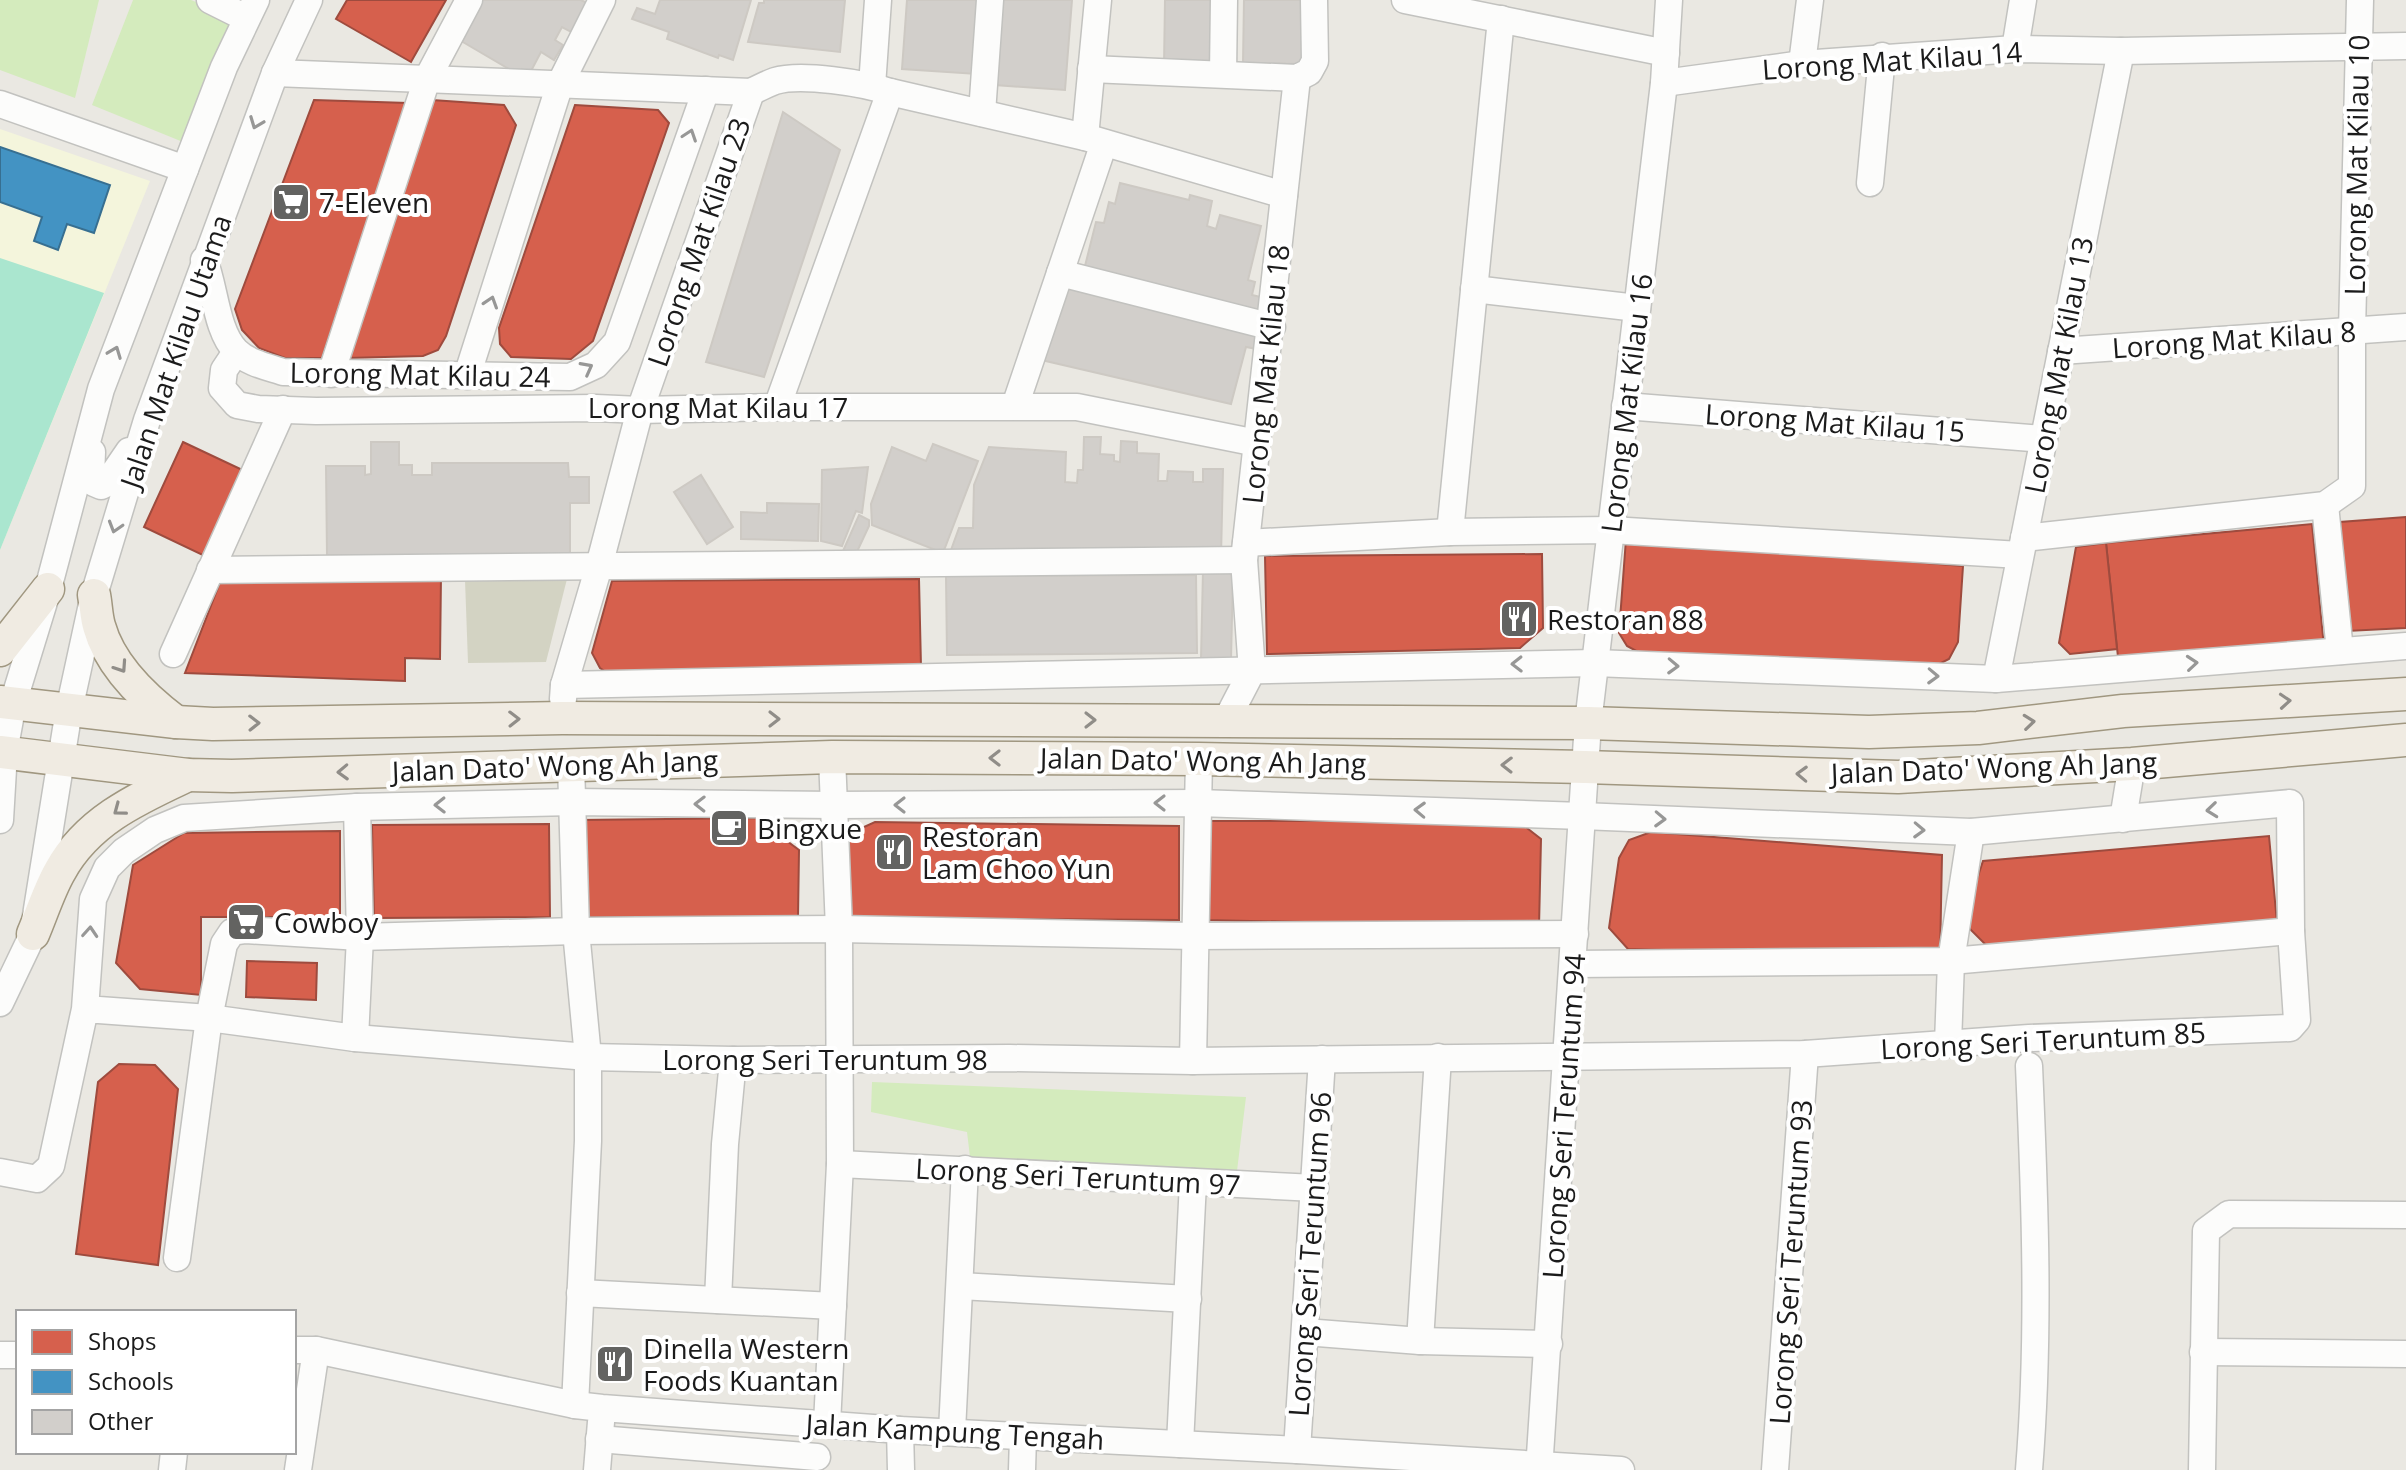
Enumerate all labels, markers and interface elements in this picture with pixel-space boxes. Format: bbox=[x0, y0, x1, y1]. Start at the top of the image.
street label: Lorong Mat Kilau 14 bbox=[1761, 32, 2023, 88]
street label: Lorong Mat Kilau 10 bbox=[2335, 34, 2377, 296]
street label: Lorong Mat Kilau 23 bbox=[638, 113, 758, 371]
one-way arrow bbox=[249, 115, 266, 129]
one-way arrow bbox=[680, 129, 696, 143]
supermarket icon: 7-Eleven bbox=[270, 181, 312, 223]
place label: 7-Eleven bbox=[319, 183, 429, 221]
street label: Jalan Mat Kilau Utama bbox=[109, 209, 240, 496]
street label: Lorong Mat Kilau 13 bbox=[2014, 233, 2102, 497]
street label: Lorong Mat Kilau 18 bbox=[1232, 242, 1298, 506]
street label: Lorong Mat Kilau 16 bbox=[1591, 271, 1661, 535]
one-way arrow bbox=[481, 296, 497, 310]
street label: Lorong Mat Kilau 8 bbox=[2111, 312, 2357, 366]
one-way arrow bbox=[105, 346, 122, 360]
street label: Lorong Mat Kilau 24 bbox=[289, 353, 551, 395]
one-way arrow bbox=[579, 363, 593, 378]
street label: Lorong Mat Kilau 17 bbox=[588, 388, 848, 426]
street label: Lorong Mat Kilau 15 bbox=[1704, 394, 1966, 450]
one-way arrow bbox=[108, 520, 124, 533]
restaurant icon: Restoran 88 bbox=[1498, 598, 1540, 640]
place label: Restoran 88 bbox=[1547, 600, 1704, 638]
one-way arrow bbox=[2186, 655, 2199, 672]
one-way arrow bbox=[1510, 656, 1523, 673]
one-way arrow bbox=[1667, 657, 1680, 674]
one-way arrow bbox=[111, 659, 126, 673]
one-way arrow bbox=[1927, 668, 1940, 685]
one-way arrow bbox=[2279, 693, 2292, 710]
one-way arrow bbox=[508, 710, 521, 727]
one-way arrow bbox=[768, 710, 781, 728]
one-way arrow bbox=[1084, 711, 1097, 729]
one-way arrow bbox=[2023, 713, 2036, 730]
one-way arrow bbox=[248, 714, 261, 732]
street label: Jalan Dato' Wong Ah Jang bbox=[1037, 738, 1366, 782]
street label: Jalan Dato' Wong Ah Jang bbox=[388, 740, 719, 790]
street label: Jalan Dato' Wong Ah Jang bbox=[1827, 742, 2158, 792]
one-way arrow bbox=[988, 749, 1001, 767]
one-way arrow bbox=[1500, 757, 1513, 774]
one-way arrow bbox=[336, 763, 349, 780]
one-way arrow bbox=[1795, 766, 1808, 783]
one-way arrow bbox=[693, 795, 706, 812]
one-way arrow bbox=[1153, 795, 1166, 812]
one-way arrow bbox=[433, 796, 446, 814]
one-way arrow bbox=[893, 796, 906, 814]
one-way arrow bbox=[113, 801, 128, 815]
one-way arrow bbox=[1413, 802, 1426, 819]
one-way arrow bbox=[2206, 802, 2219, 819]
cafe icon: Bingxue bbox=[708, 807, 750, 849]
place label: Bingxue bbox=[757, 809, 862, 847]
one-way arrow bbox=[1654, 810, 1667, 827]
place label: Restoran Lam Choo Yun bbox=[922, 817, 1111, 887]
one-way arrow bbox=[1913, 821, 1926, 838]
restaurant icon: Restoran Lam Choo Yun bbox=[873, 831, 915, 873]
supermarket icon: Cowboy bbox=[225, 901, 267, 943]
place label: Cowboy bbox=[274, 903, 379, 941]
one-way arrow bbox=[81, 925, 98, 938]
street label: Lorong Seri Teruntum 94 bbox=[1533, 952, 1593, 1280]
street label: Lorong Seri Teruntum 85 bbox=[1879, 1013, 2207, 1067]
street label: Lorong Seri Teruntum 98 bbox=[662, 1040, 988, 1078]
street label: Lorong Seri Teruntum 96 bbox=[1279, 1090, 1339, 1418]
street label: Lorong Seri Teruntum 93 bbox=[1760, 1098, 1820, 1426]
street label: Lorong Seri Teruntum 97 bbox=[914, 1149, 1242, 1203]
legend bbox=[16, 1310, 296, 1454]
text: Shops bbox=[88, 1324, 156, 1357]
place label: Dinella Western Foods Kuantan bbox=[643, 1329, 850, 1399]
restaurant icon: Dinella Western Foods Kuantan bbox=[594, 1343, 636, 1385]
text: Schools bbox=[88, 1364, 174, 1397]
text: Other bbox=[88, 1404, 153, 1437]
street label: Jalan Kampung Tengah bbox=[802, 1404, 1105, 1458]

